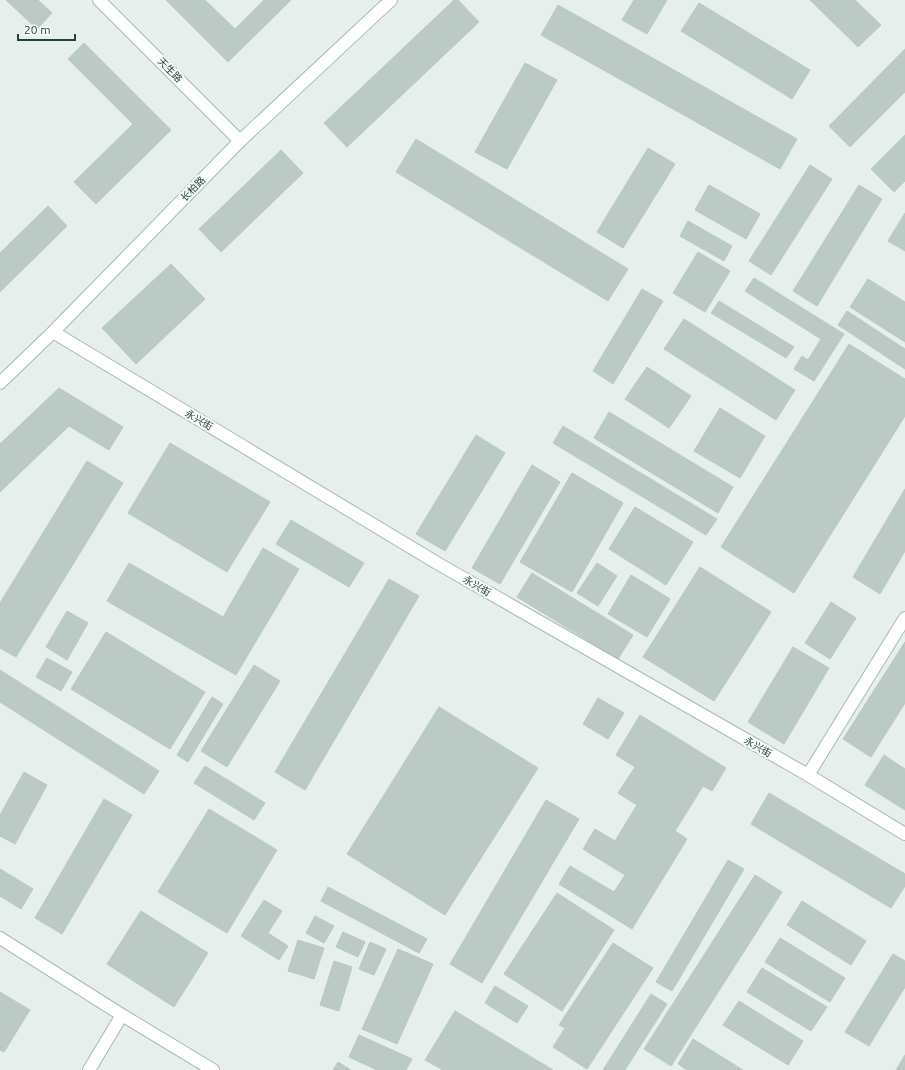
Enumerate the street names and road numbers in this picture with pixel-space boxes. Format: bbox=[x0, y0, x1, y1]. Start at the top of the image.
street label: 天生路 bbox=[156, 56, 184, 84]
street label: 长柏路 bbox=[179, 174, 207, 204]
street label: 永兴街 bbox=[183, 408, 215, 432]
street label: 永兴街 bbox=[461, 574, 493, 598]
street label: 永兴街 bbox=[742, 735, 774, 759]

